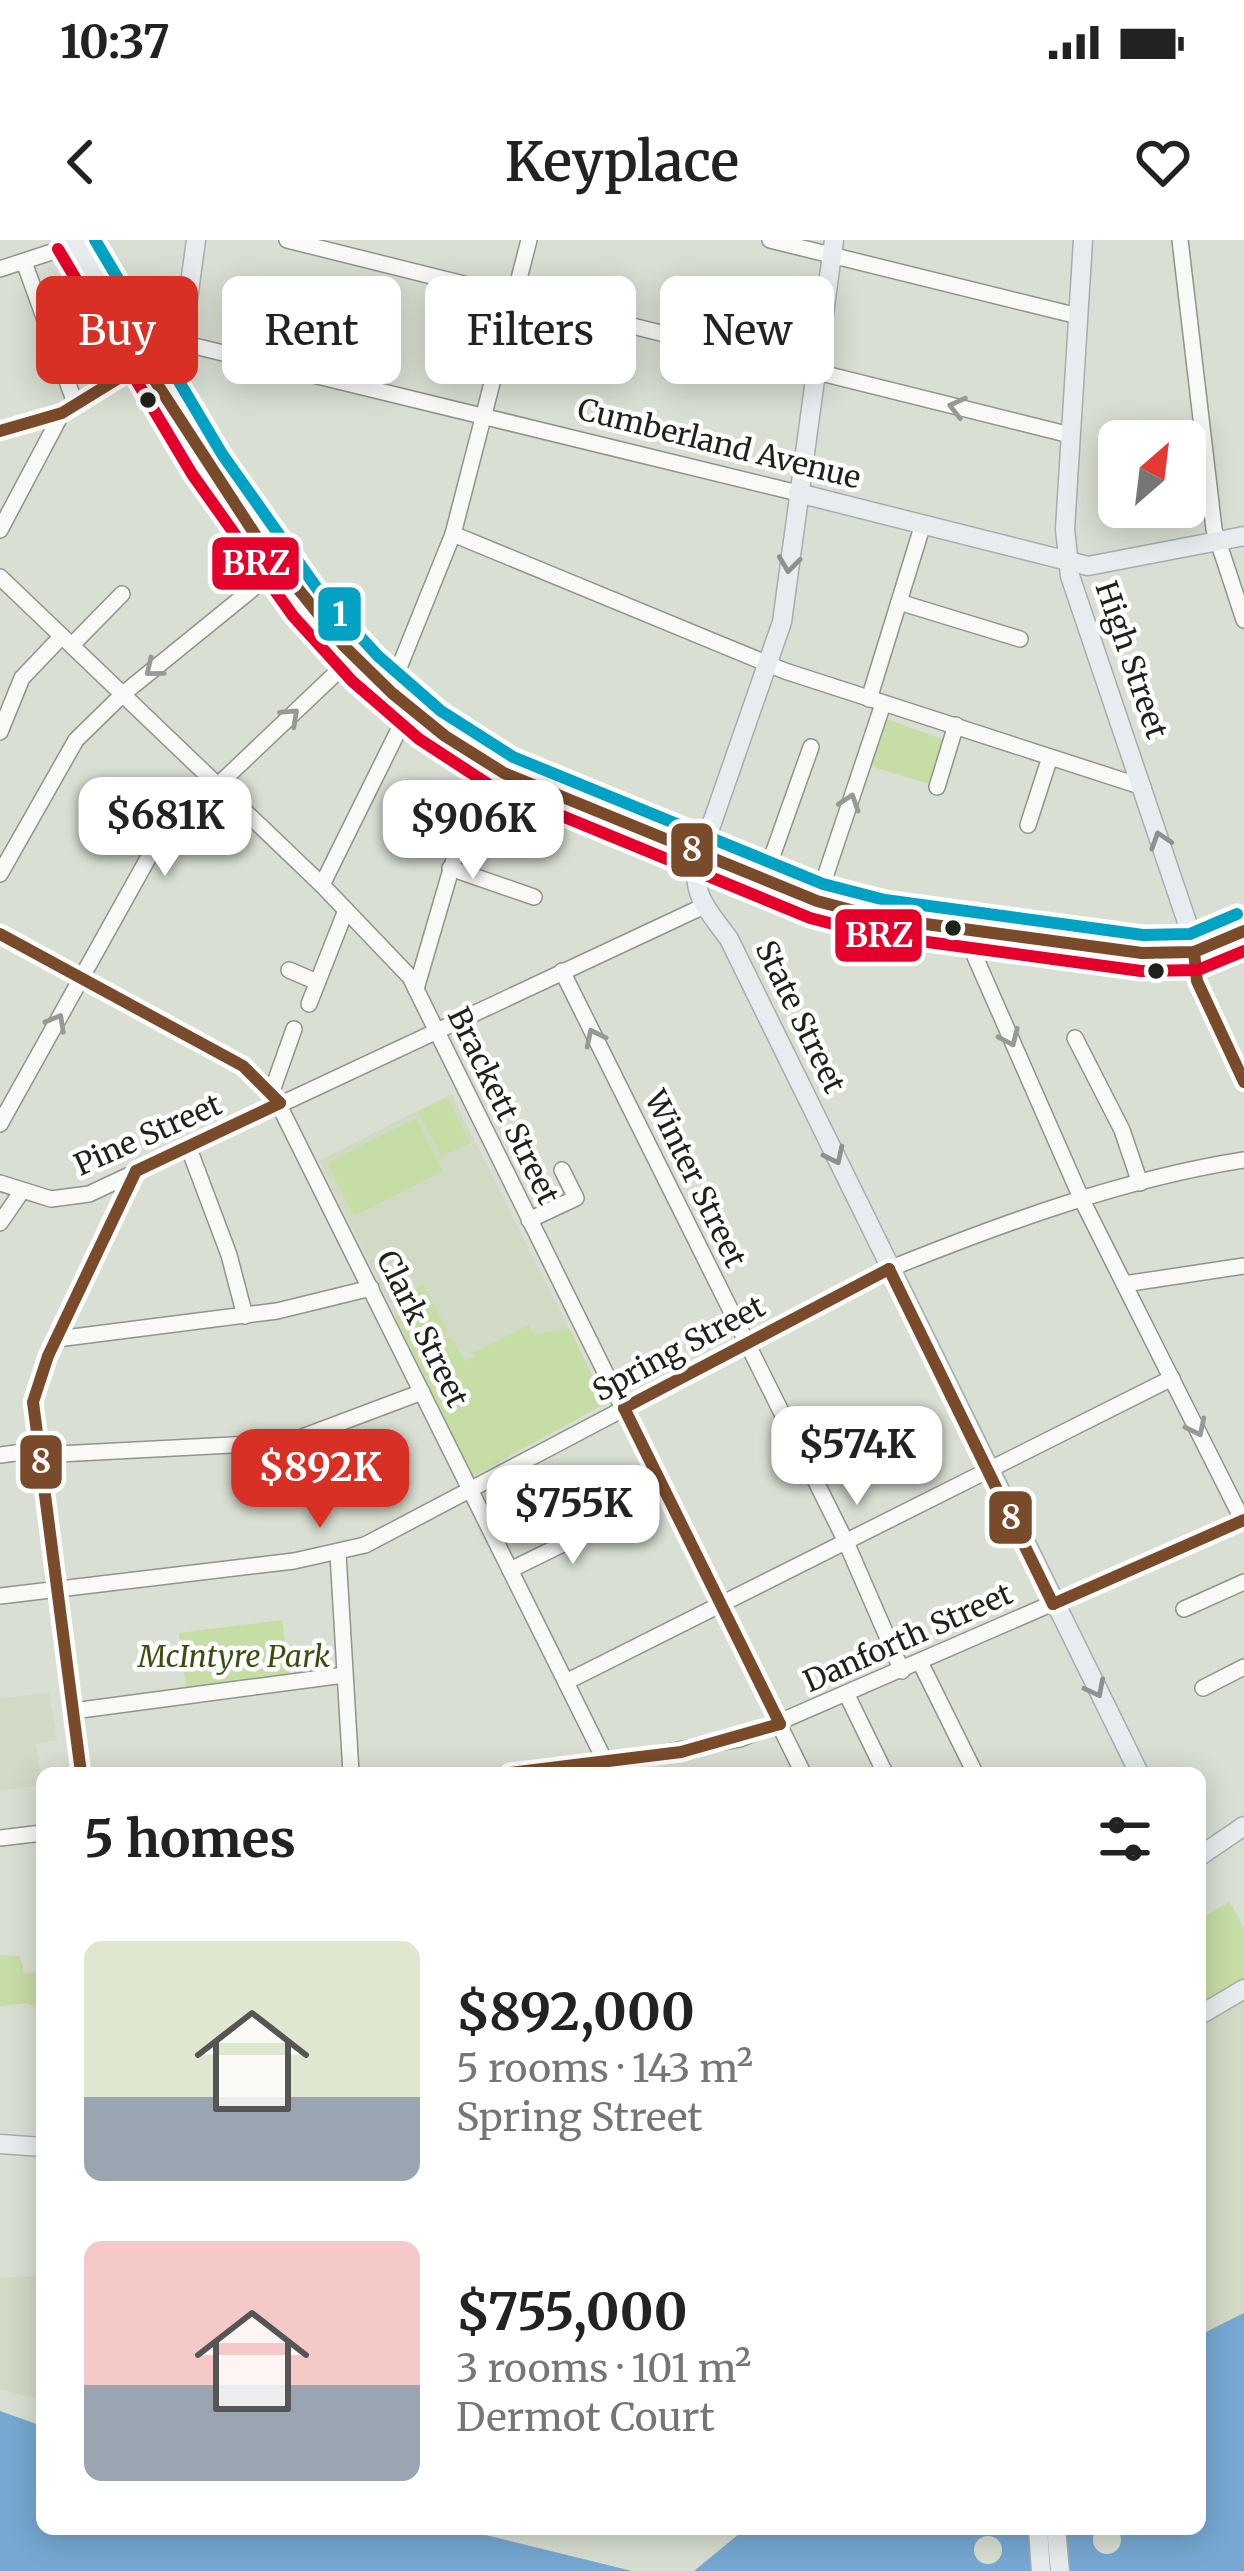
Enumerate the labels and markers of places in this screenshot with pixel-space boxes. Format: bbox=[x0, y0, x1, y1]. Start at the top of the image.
unlabelled marker bbox=[137, 389, 159, 411]
pin: $681K bbox=[81, 777, 249, 879]
pin: $906K bbox=[389, 780, 557, 882]
unlabelled marker bbox=[942, 917, 964, 939]
unlabelled marker bbox=[1145, 960, 1167, 982]
pin: $574K bbox=[773, 1406, 941, 1508]
pin: $892K bbox=[236, 1429, 404, 1531]
pin: $755K bbox=[489, 1465, 657, 1567]

